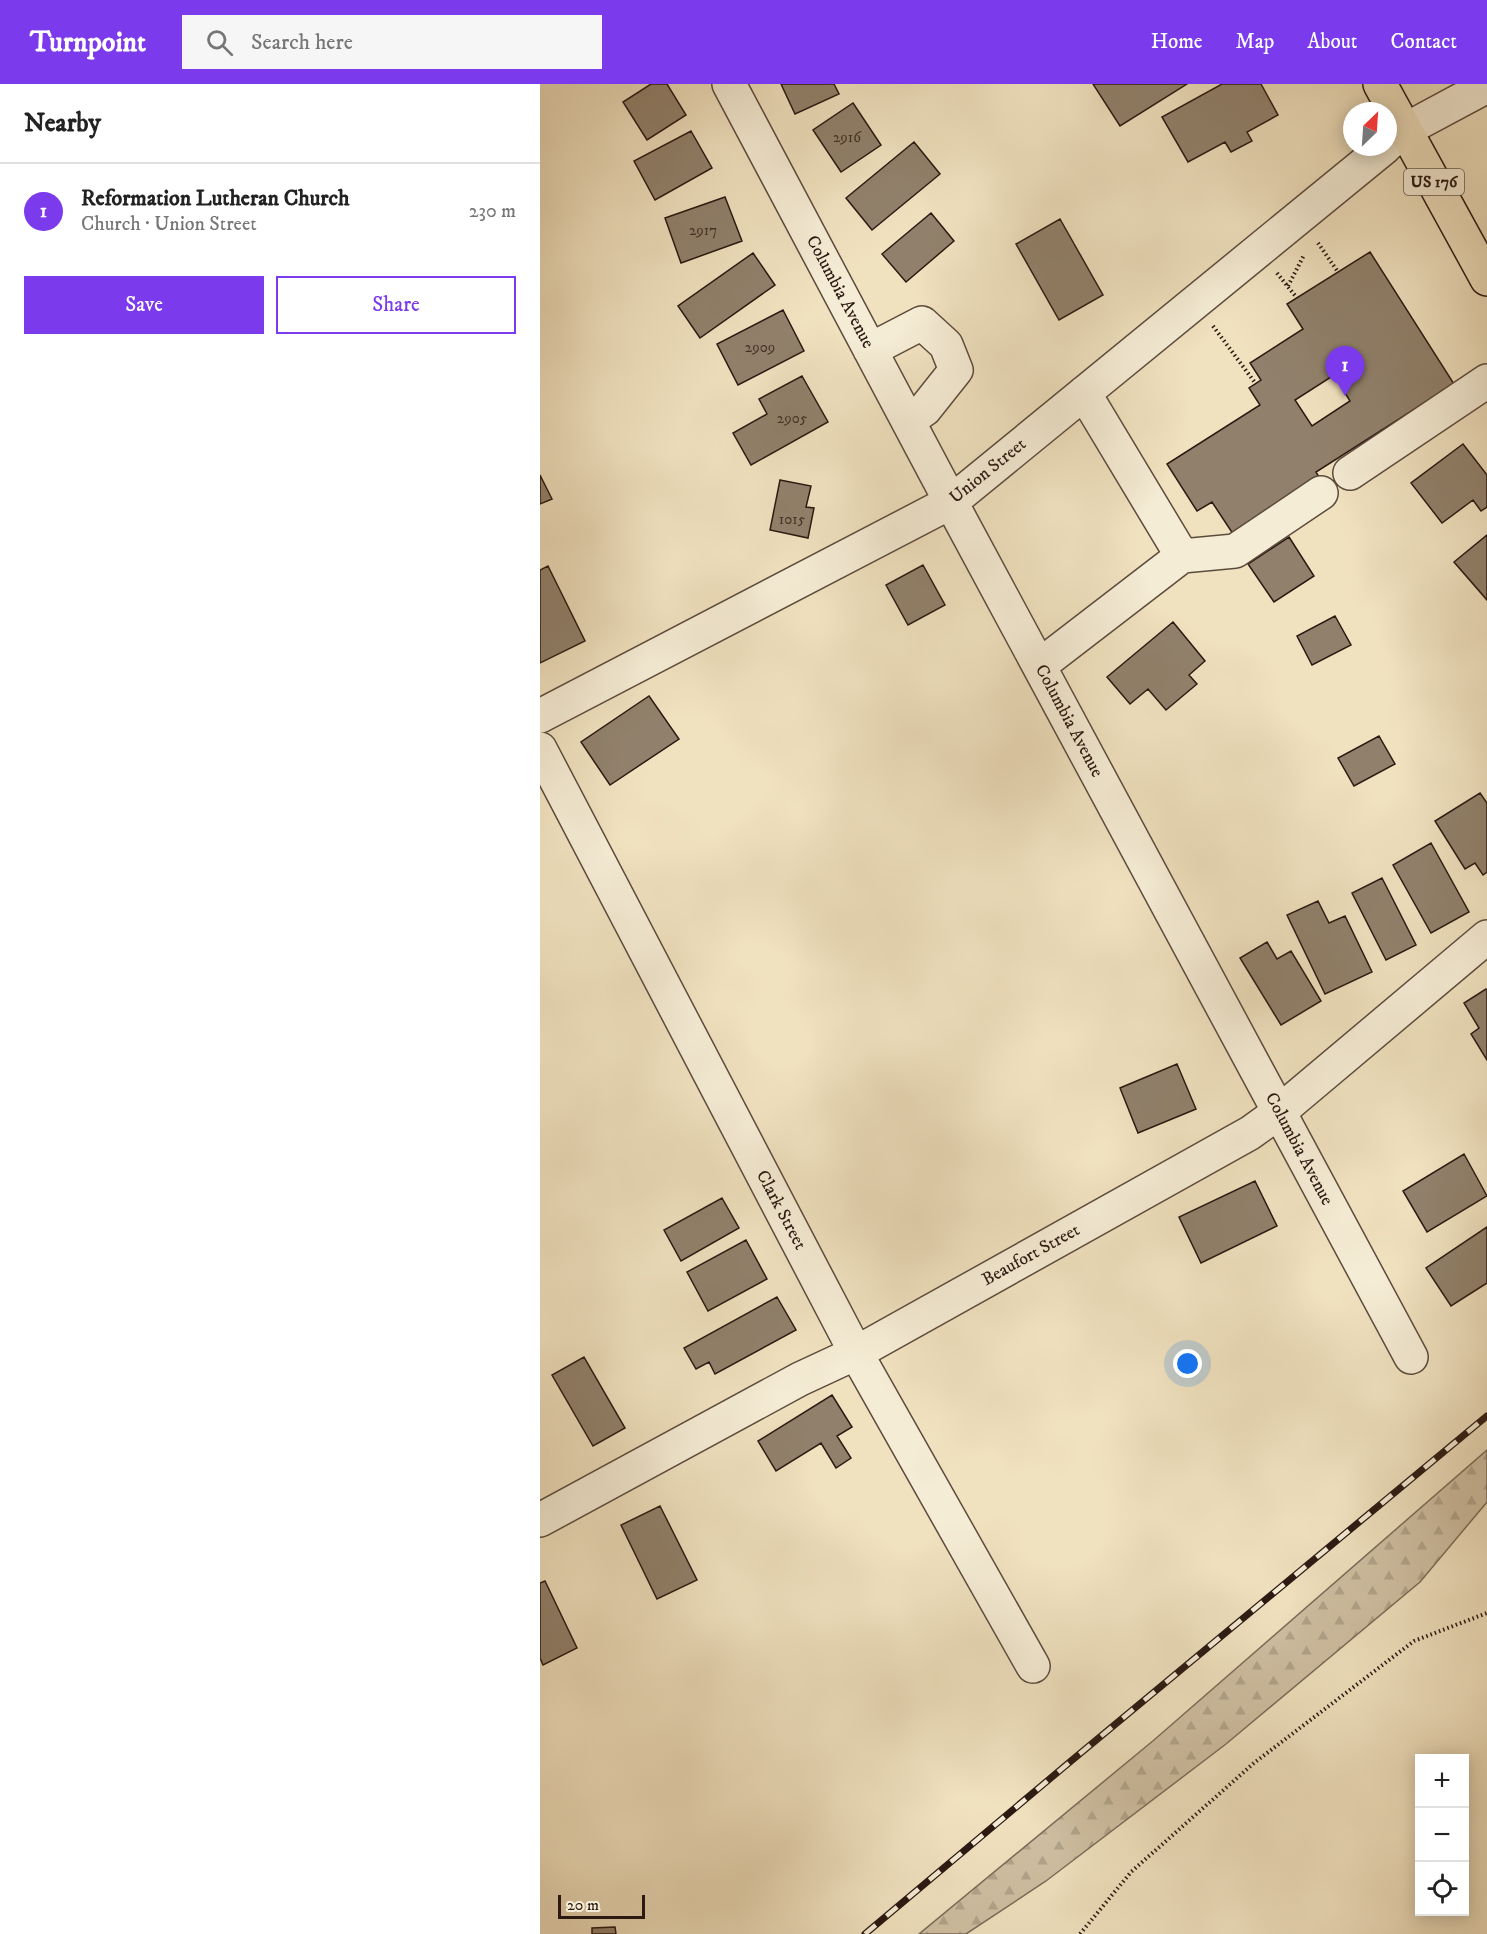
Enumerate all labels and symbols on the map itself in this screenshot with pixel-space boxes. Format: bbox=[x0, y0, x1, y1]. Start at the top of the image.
north arrow bbox=[1343, 102, 1397, 156]
house number: 2916 bbox=[833, 128, 862, 147]
road number: US 176 bbox=[1404, 169, 1464, 195]
house number: 2917 bbox=[689, 221, 717, 240]
street label: Columbia Avenue bbox=[801, 232, 879, 352]
house number: 2909 bbox=[745, 338, 775, 357]
pin: 1 bbox=[1326, 346, 1364, 396]
house number: 2905 bbox=[777, 409, 808, 428]
street label: Union Street bbox=[945, 433, 1031, 509]
house number: 1015 bbox=[779, 510, 806, 529]
street label: Columbia Avenue bbox=[1030, 661, 1108, 781]
street label: Columbia Avenue bbox=[1260, 1089, 1338, 1209]
street label: Clark Street bbox=[751, 1166, 811, 1254]
street label: Beaufort Street bbox=[978, 1219, 1084, 1291]
your location bbox=[1173, 1349, 1202, 1378]
scale bar bbox=[558, 1892, 645, 1920]

